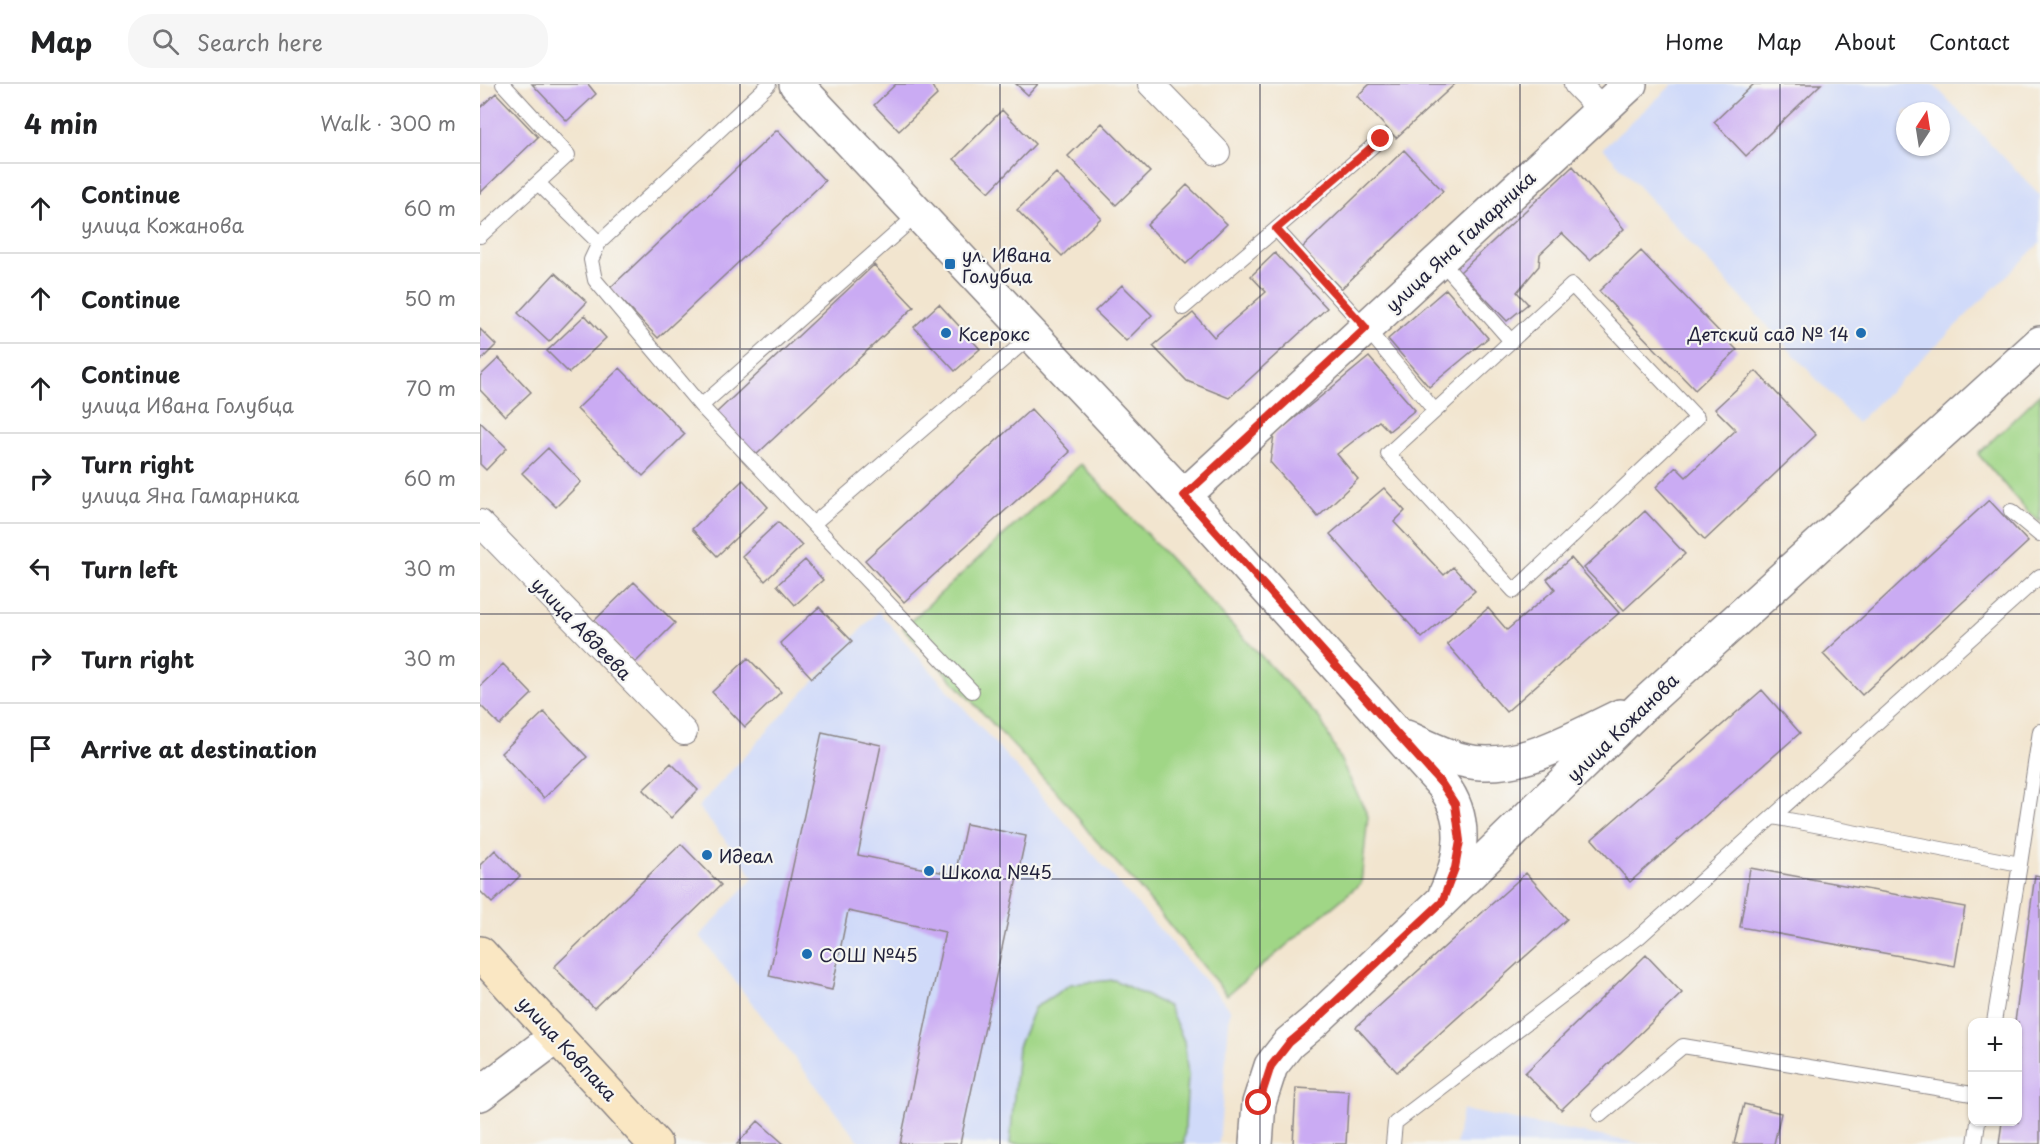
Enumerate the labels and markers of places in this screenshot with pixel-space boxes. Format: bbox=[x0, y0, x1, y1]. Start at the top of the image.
place label: ул. Ивана Голубца bbox=[962, 241, 1052, 289]
marker: ул. Ивана Голубца bbox=[943, 257, 957, 271]
place label: Ксерокс bbox=[958, 320, 1030, 347]
place label: Детский сад № 14 bbox=[1687, 320, 1849, 347]
marker: Ксерокс bbox=[939, 326, 953, 340]
marker: Детский сад № 14 bbox=[1854, 326, 1868, 340]
place label: Идеал bbox=[719, 842, 773, 869]
marker: Идеал bbox=[700, 848, 714, 862]
place label: Школа №45 bbox=[941, 858, 1052, 885]
marker: Школа №45 bbox=[922, 864, 936, 878]
place label: СОШ №45 bbox=[819, 941, 918, 968]
marker: СОШ №45 bbox=[800, 947, 814, 961]

